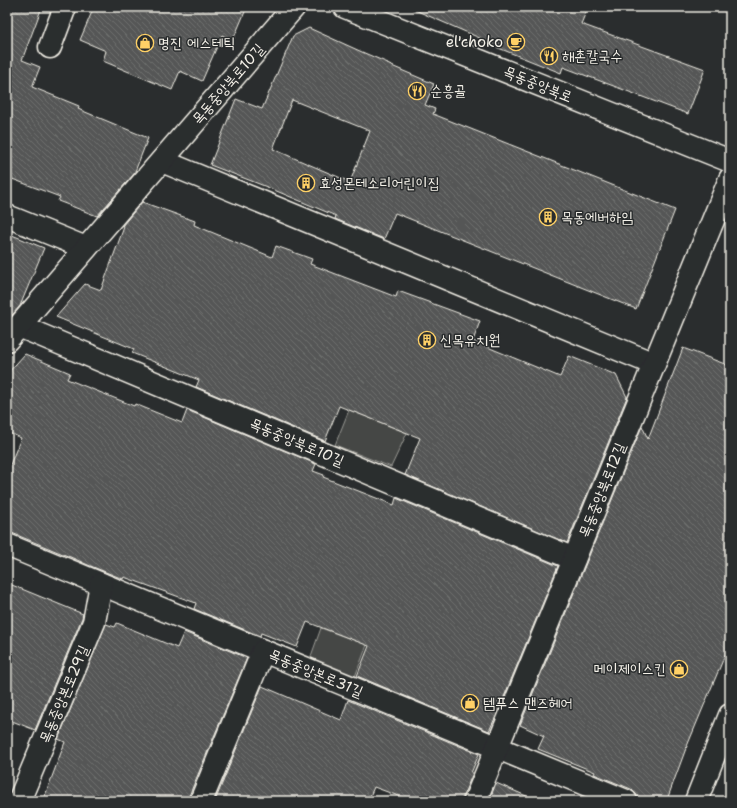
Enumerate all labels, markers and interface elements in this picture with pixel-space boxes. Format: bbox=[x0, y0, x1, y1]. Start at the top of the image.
place label: el'choko bbox=[446, 32, 503, 52]
cafe icon: el'choko bbox=[506, 32, 526, 52]
shop icon: 명진 에스테틱 bbox=[135, 33, 155, 53]
place label: 명진 에스테틱 bbox=[158, 33, 236, 53]
street label: 목동중앙북로10길 bbox=[187, 39, 269, 129]
restaurant icon: 해촌칼국수 bbox=[539, 46, 559, 66]
place label: 해촌칼국수 bbox=[562, 46, 622, 66]
street label: 목동중앙북로 bbox=[501, 61, 575, 107]
restaurant icon: 순흥골 bbox=[407, 81, 427, 101]
place label: 순흥골 bbox=[430, 81, 466, 101]
building icon: 효성몬테소리어린이집 bbox=[296, 173, 316, 193]
place label: 효성몬테소리어린이집 bbox=[319, 173, 440, 193]
building icon: 목동에버하임 bbox=[538, 207, 558, 227]
place label: 목동에버하임 bbox=[561, 207, 633, 227]
building icon: 신목유치원 bbox=[417, 330, 437, 350]
place label: 신목유치원 bbox=[440, 330, 500, 350]
street label: 목동중앙북로10길 bbox=[247, 413, 347, 471]
street label: 목동중앙북로12길 bbox=[574, 440, 630, 540]
street label: 목동중앙본로29길 bbox=[34, 642, 94, 746]
street label: 목동중앙본로31길 bbox=[266, 644, 366, 702]
place label: 메이제이스킨 bbox=[594, 659, 666, 679]
shop icon: 메이제이스킨 bbox=[669, 659, 689, 679]
shop icon: 템푸스 맨즈헤어 bbox=[460, 693, 480, 713]
place label: 템푸스 맨즈헤어 bbox=[483, 693, 573, 713]

